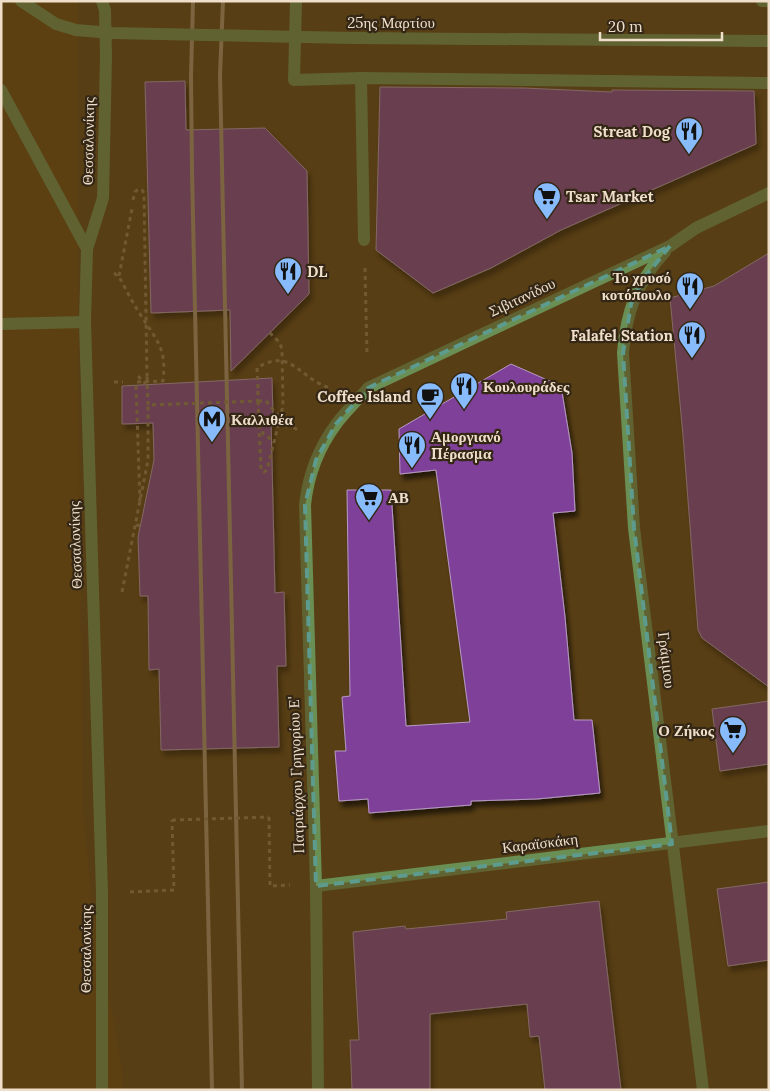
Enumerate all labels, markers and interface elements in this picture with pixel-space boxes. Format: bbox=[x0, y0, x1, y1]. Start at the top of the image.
scale bar bbox=[600, 10, 722, 42]
street label: 25ης Μαρτίου bbox=[347, 13, 435, 32]
text: 20 m bbox=[608, 17, 643, 36]
street label: Θεσσαλονίκης bbox=[78, 97, 98, 185]
restaurant icon: Streat Dog bbox=[674, 116, 704, 155]
place label: Streat Dog bbox=[594, 122, 671, 141]
supermarket icon: Tsar Market bbox=[532, 181, 562, 220]
place label: Tsar Market bbox=[566, 187, 655, 206]
restaurant icon: DL bbox=[273, 256, 303, 295]
place label: DL bbox=[307, 262, 327, 281]
place label: Το χρυσό κοτόπουλο bbox=[602, 268, 671, 304]
restaurant icon: Το χρυσό κοτόπουλο bbox=[675, 271, 705, 310]
street label: Σιβιτανίδου bbox=[486, 273, 558, 321]
restaurant icon: Falafel Station bbox=[677, 320, 707, 359]
place label: Falafel Station bbox=[570, 326, 673, 345]
restaurant icon: Κουλουράδες bbox=[449, 371, 479, 410]
place label: Κουλουράδες bbox=[483, 377, 570, 396]
cafe icon: Coffee Island bbox=[415, 381, 445, 420]
place label: Coffee Island bbox=[317, 387, 411, 406]
metro station icon: Καλλιθέα bbox=[197, 404, 227, 443]
place label: Καλλιθέα bbox=[231, 410, 293, 429]
place label: Αμοργιανό Πέρασμα bbox=[431, 427, 501, 463]
restaurant icon: Αμοργιανό Πέρασμα bbox=[397, 430, 427, 469]
supermarket icon: ΑΒ bbox=[354, 482, 384, 521]
place label: ΑΒ bbox=[388, 488, 409, 507]
street label: Θεσσαλονίκης bbox=[64, 501, 86, 589]
street label: Γράμμου bbox=[654, 631, 680, 689]
street label: Πατριάρχου Γρηγορίου Ε' bbox=[284, 696, 308, 854]
supermarket icon: Ο Ζήκος bbox=[718, 715, 748, 754]
place label: Ο Ζήκος bbox=[658, 721, 715, 740]
street label: Καραϊσκάκη bbox=[501, 829, 579, 857]
street label: Θεσσαλονίκης bbox=[76, 905, 95, 993]

